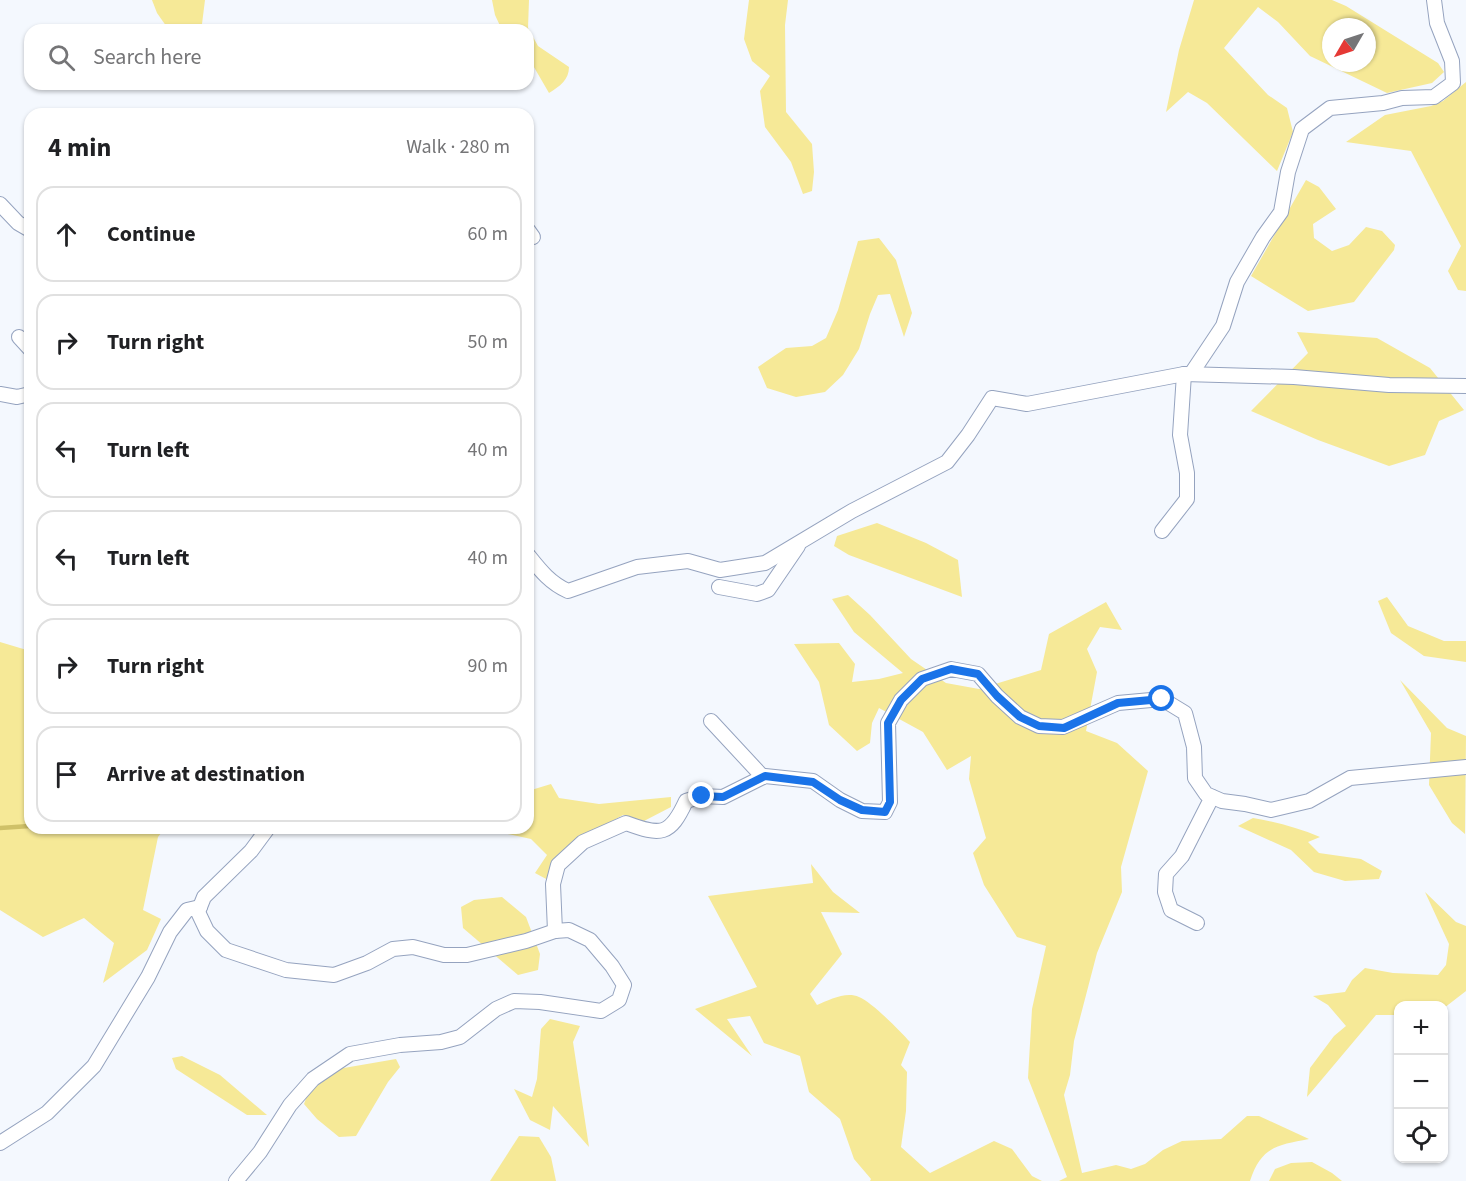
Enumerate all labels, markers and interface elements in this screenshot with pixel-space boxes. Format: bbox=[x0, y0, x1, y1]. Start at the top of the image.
north arrow bbox=[1322, 18, 1376, 72]
search box bbox=[24, 24, 534, 90]
icon: search bbox=[45, 41, 78, 74]
text: Search here bbox=[93, 41, 201, 73]
text: 4 min bbox=[48, 129, 111, 166]
text: Walk · 280 m bbox=[406, 133, 510, 161]
icon: ahead bbox=[50, 218, 83, 251]
text: Continue bbox=[107, 218, 196, 250]
text: 60 m bbox=[468, 220, 508, 248]
icon: right bbox=[50, 326, 83, 359]
text: Turn right bbox=[107, 326, 204, 358]
text: 50 m bbox=[468, 328, 508, 356]
icon: left bbox=[50, 434, 83, 467]
text: Turn left bbox=[107, 434, 189, 466]
text: 40 m bbox=[468, 436, 508, 464]
icon: left bbox=[50, 542, 83, 575]
text: Turn left bbox=[107, 542, 189, 574]
text: 40 m bbox=[468, 544, 508, 572]
icon: right bbox=[50, 650, 83, 683]
text: Turn right bbox=[107, 650, 204, 682]
text: 90 m bbox=[468, 652, 508, 680]
route start bbox=[1148, 685, 1174, 711]
icon: arrive bbox=[50, 758, 83, 791]
text: Arrive at destination bbox=[107, 758, 305, 790]
route end bbox=[688, 782, 714, 808]
map controls bbox=[1394, 1001, 1448, 1163]
button: + bbox=[1394, 1001, 1448, 1055]
button: − bbox=[1394, 1055, 1448, 1109]
button: locate bbox=[1394, 1109, 1448, 1163]

